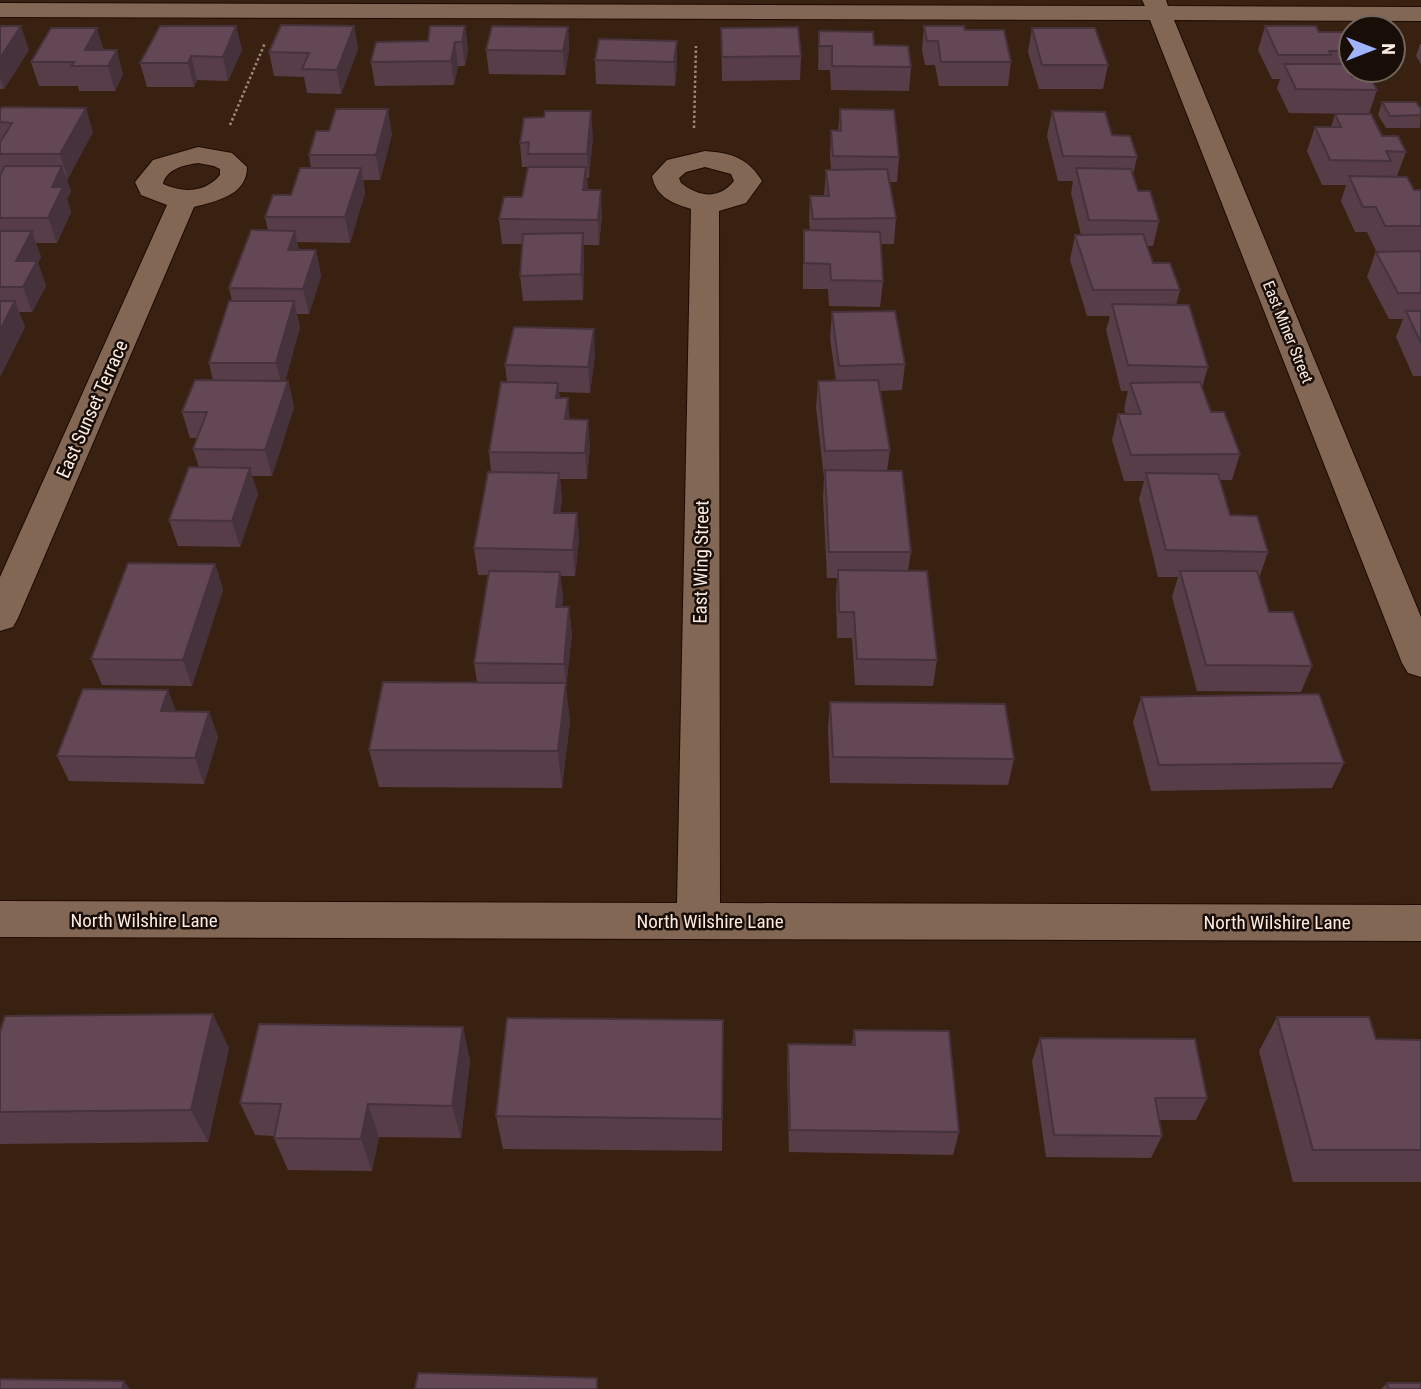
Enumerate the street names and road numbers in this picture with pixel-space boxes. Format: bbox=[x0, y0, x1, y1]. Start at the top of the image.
street label: East Miner Street bbox=[1259, 278, 1317, 386]
street label: East Sunset Terrace bbox=[51, 336, 133, 482]
street label: East Wing Street bbox=[688, 500, 714, 624]
street label: North Wilshire Lane bbox=[70, 909, 218, 932]
street label: North Wilshire Lane bbox=[636, 910, 784, 933]
street label: North Wilshire Lane bbox=[1203, 911, 1351, 934]

